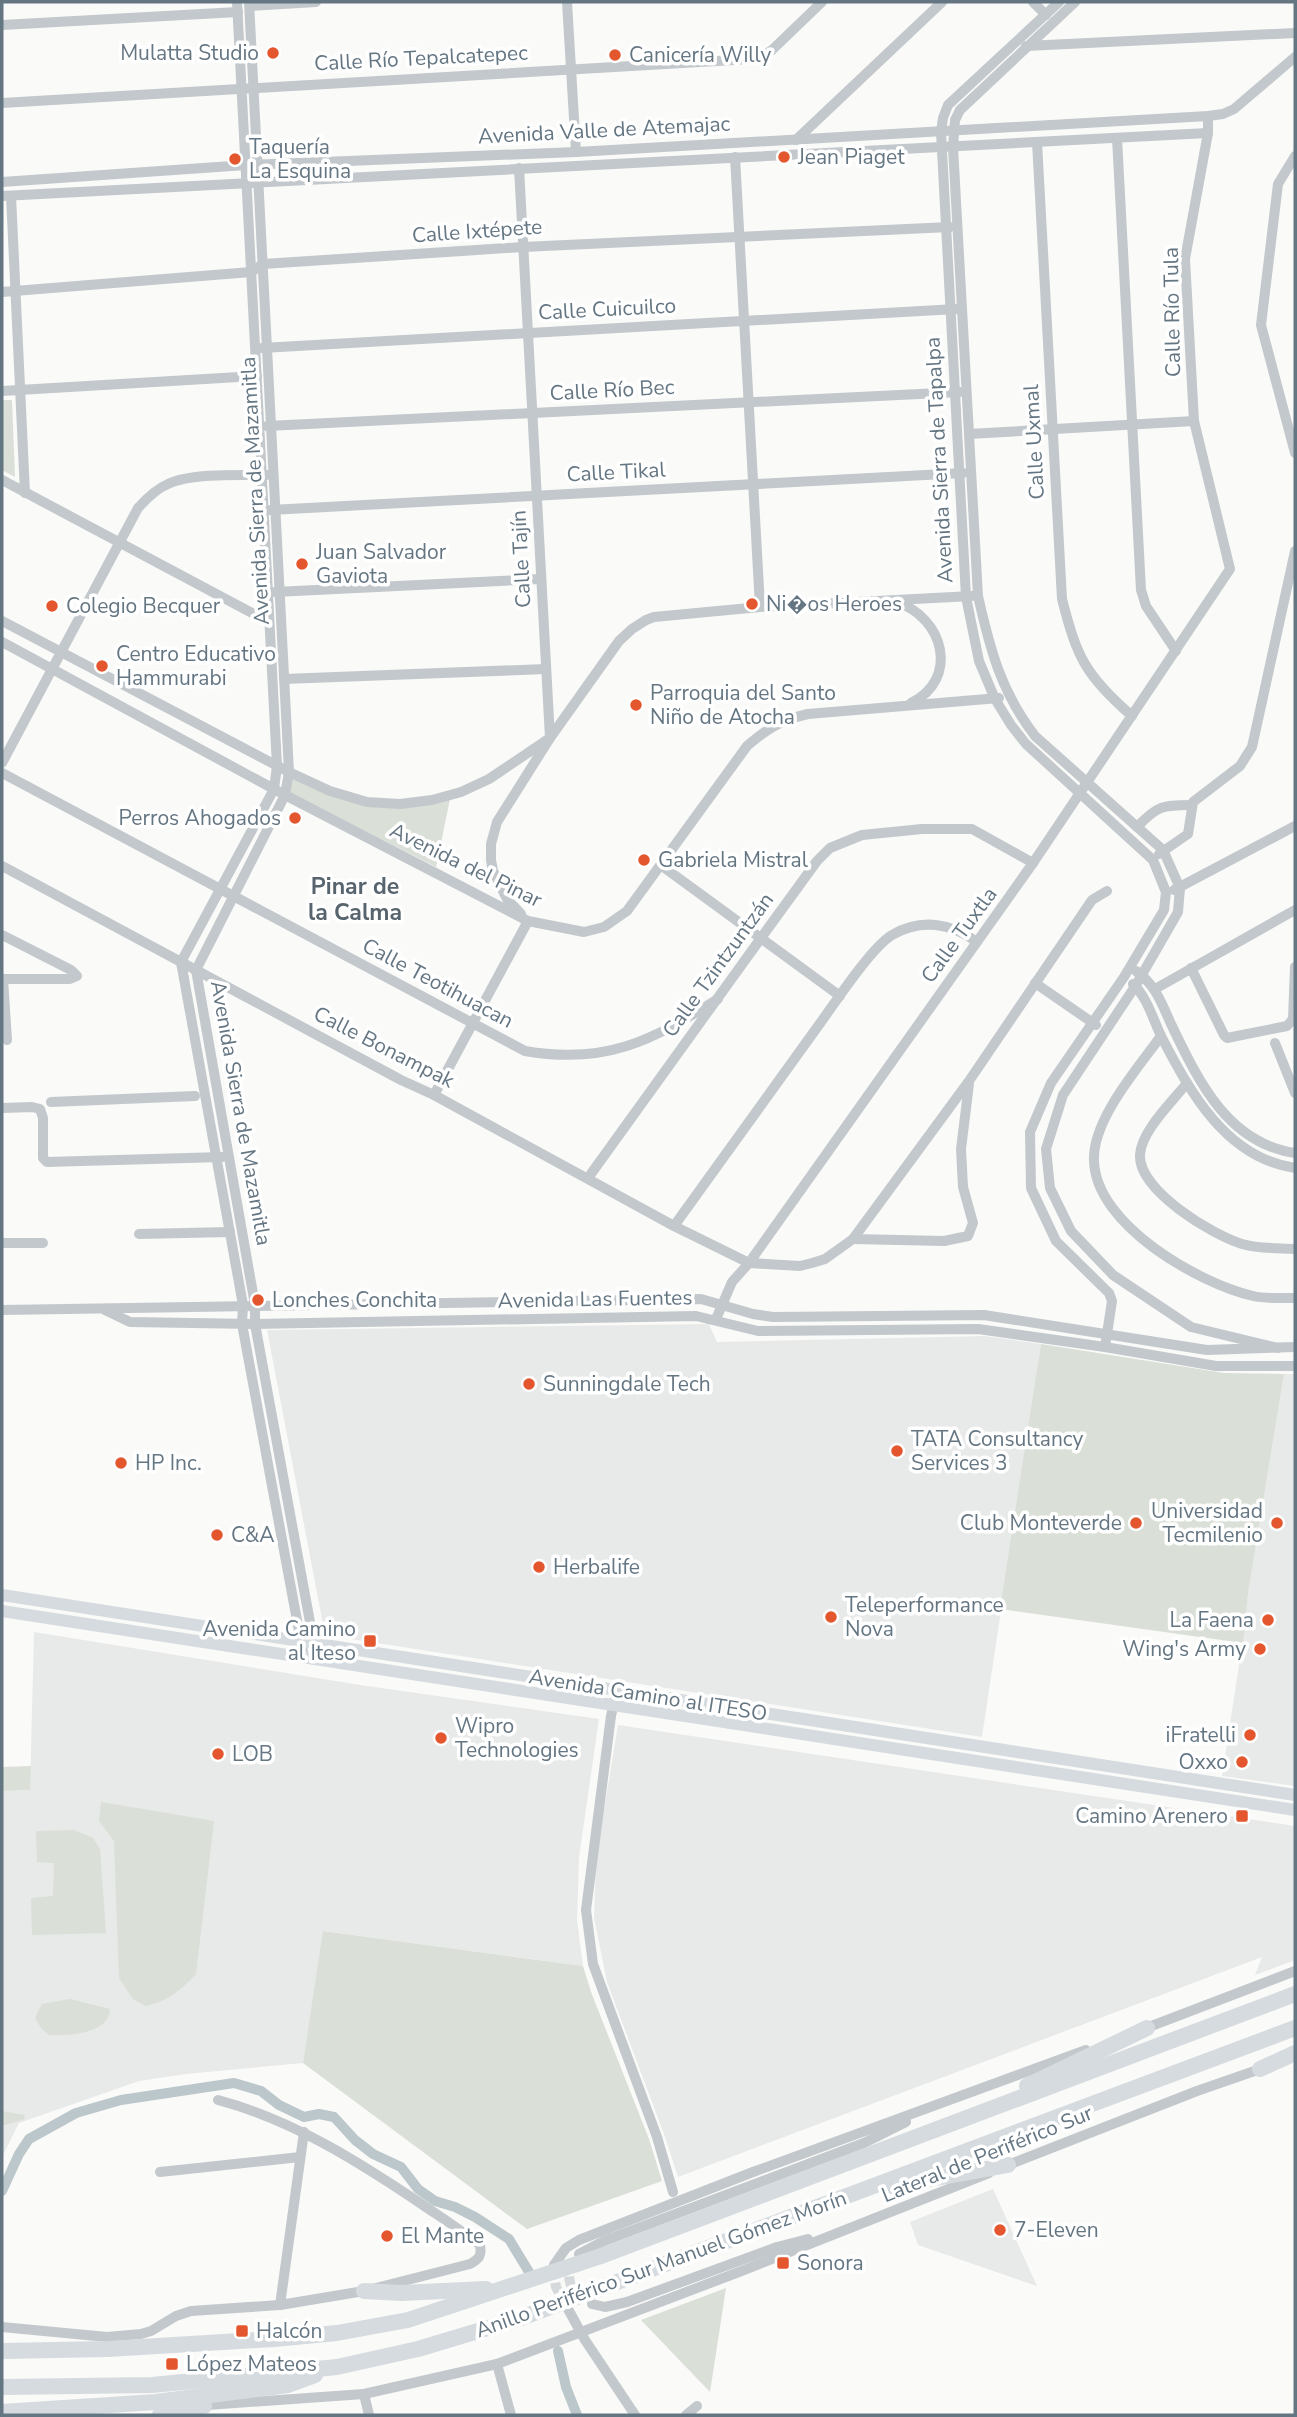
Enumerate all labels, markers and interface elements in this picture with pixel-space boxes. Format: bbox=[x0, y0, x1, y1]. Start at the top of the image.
street label: Calle Río Tepalcatepec bbox=[313, 38, 529, 78]
place label: Mulatta Studio bbox=[120, 39, 259, 67]
place label: Canicería Willy bbox=[629, 41, 772, 69]
marker: Mulatta Studio bbox=[265, 45, 281, 61]
marker: Canicería Willy bbox=[607, 47, 623, 63]
street label: Avenida Valle de Atemajac bbox=[477, 109, 731, 151]
place label: Taquería La Esquina bbox=[249, 133, 351, 185]
place label: Jean Piaget bbox=[797, 143, 905, 171]
marker: Jean Piaget bbox=[776, 149, 792, 165]
marker: Taquería La Esquina bbox=[227, 151, 243, 167]
street label: Calle Ixtépete bbox=[411, 212, 543, 250]
street label: Calle Río Tula bbox=[1157, 247, 1187, 377]
street label: Calle Cuicuilco bbox=[537, 291, 677, 327]
street label: Avenida Sierra de Tapalpa bbox=[919, 336, 959, 584]
street label: Avenida Sierra de Mazamitla bbox=[234, 356, 276, 626]
street label: Calle Río Bec bbox=[549, 373, 675, 407]
street label: Calle Uxmal bbox=[1017, 383, 1051, 500]
street label: Calle Tikal bbox=[566, 455, 667, 489]
street label: Calle Tajín bbox=[504, 509, 538, 609]
place label: Juan Salvador Gaviota bbox=[315, 538, 447, 590]
marker: Juan Salvador Gaviota bbox=[294, 556, 310, 572]
place label: Ni�os Heroes bbox=[766, 590, 902, 618]
place label: Colegio Becquer bbox=[66, 592, 221, 620]
marker: Ni�os Heroes bbox=[744, 596, 760, 612]
marker: Colegio Becquer bbox=[44, 598, 60, 614]
place label: Centro Educativo Hammurabi bbox=[116, 640, 276, 692]
marker: Centro Educativo Hammurabi bbox=[94, 658, 110, 674]
place label: Parroquia del Santo Niño de Atocha bbox=[650, 679, 836, 731]
marker: Parroquia del Santo Niño de Atocha bbox=[628, 697, 644, 713]
place label: Perros Ahogados bbox=[119, 804, 281, 832]
marker: Perros Ahogados bbox=[287, 810, 303, 826]
street label: Avenida del Pinar bbox=[385, 816, 547, 914]
place label: Gabriela Mistral bbox=[658, 846, 809, 874]
marker: Gabriela Mistral bbox=[636, 852, 652, 868]
district label: Pinar de la Calma bbox=[308, 871, 402, 928]
street label: Calle Tuxtla bbox=[915, 881, 1003, 989]
street label: Calle Tzintzuntzán bbox=[656, 887, 780, 1043]
street label: Calle Teotihuacan bbox=[358, 931, 518, 1035]
street label: Avenida Sierra de Mazamitla bbox=[204, 978, 278, 1248]
street label: Calle Bonampak bbox=[309, 999, 460, 1095]
street label: Avenida Las Fuentes bbox=[497, 1283, 693, 1315]
place label: Lonches Conchita bbox=[272, 1286, 437, 1314]
marker: Lonches Conchita bbox=[250, 1292, 266, 1308]
place label: Sunningdale Tech bbox=[543, 1370, 711, 1398]
marker: Sunningdale Tech bbox=[521, 1376, 537, 1392]
place label: TATA Consultancy Services 3 bbox=[911, 1425, 1084, 1477]
marker: TATA Consultancy Services 3 bbox=[889, 1443, 905, 1459]
place label: HP Inc. bbox=[135, 1449, 202, 1477]
marker: HP Inc. bbox=[113, 1455, 129, 1471]
place label: Universidad Tecmilenio bbox=[1151, 1497, 1263, 1549]
place label: Club Monteverde bbox=[960, 1509, 1122, 1537]
marker: Club Monteverde bbox=[1128, 1515, 1144, 1531]
marker: Universidad Tecmilenio bbox=[1269, 1515, 1285, 1531]
place label: C&A bbox=[231, 1521, 275, 1549]
marker: C&A bbox=[209, 1527, 225, 1543]
place label: Herbalife bbox=[553, 1553, 640, 1581]
marker: Herbalife bbox=[531, 1559, 547, 1575]
place label: Teleperformance Nova bbox=[845, 1591, 1004, 1643]
place label: La Faena bbox=[1170, 1606, 1254, 1634]
marker: Teleperformance Nova bbox=[823, 1609, 839, 1625]
marker: La Faena bbox=[1260, 1612, 1276, 1628]
place label: Avenida Camino al Iteso bbox=[202, 1615, 356, 1667]
marker: Avenida Camino al Iteso bbox=[362, 1633, 378, 1649]
place label: Wing's Army bbox=[1122, 1635, 1246, 1663]
marker: Wing's Army bbox=[1252, 1641, 1268, 1657]
street label: Avenida Camino al ITESO bbox=[527, 1662, 769, 1728]
place label: Wipro Technologies bbox=[455, 1712, 579, 1764]
place label: iFratelli bbox=[1166, 1721, 1236, 1749]
marker: iFratelli bbox=[1242, 1727, 1258, 1743]
marker: Wipro Technologies bbox=[433, 1730, 449, 1746]
place label: LOB bbox=[232, 1740, 273, 1768]
marker: LOB bbox=[210, 1746, 226, 1762]
place label: Oxxo bbox=[1178, 1748, 1228, 1776]
marker: Oxxo bbox=[1234, 1754, 1250, 1770]
place label: Camino Arenero bbox=[1075, 1802, 1228, 1830]
marker: Camino Arenero bbox=[1234, 1808, 1250, 1824]
street label: Lateral de Periférico Sur bbox=[877, 2099, 1097, 2209]
street label: Anillo Periférico Sur Manuel Gómez Morín bbox=[472, 2184, 850, 2344]
place label: 7-Eleven bbox=[1014, 2216, 1099, 2244]
place label: El Mante bbox=[401, 2222, 484, 2250]
marker: 7-Eleven bbox=[992, 2222, 1008, 2238]
marker: El Mante bbox=[379, 2228, 395, 2244]
place label: Sonora bbox=[797, 2249, 864, 2277]
marker: Sonora bbox=[775, 2255, 791, 2271]
place label: Halcón bbox=[256, 2317, 322, 2345]
marker: Halcón bbox=[234, 2323, 250, 2339]
place label: López Mateos bbox=[186, 2350, 317, 2378]
marker: López Mateos bbox=[164, 2356, 180, 2372]

